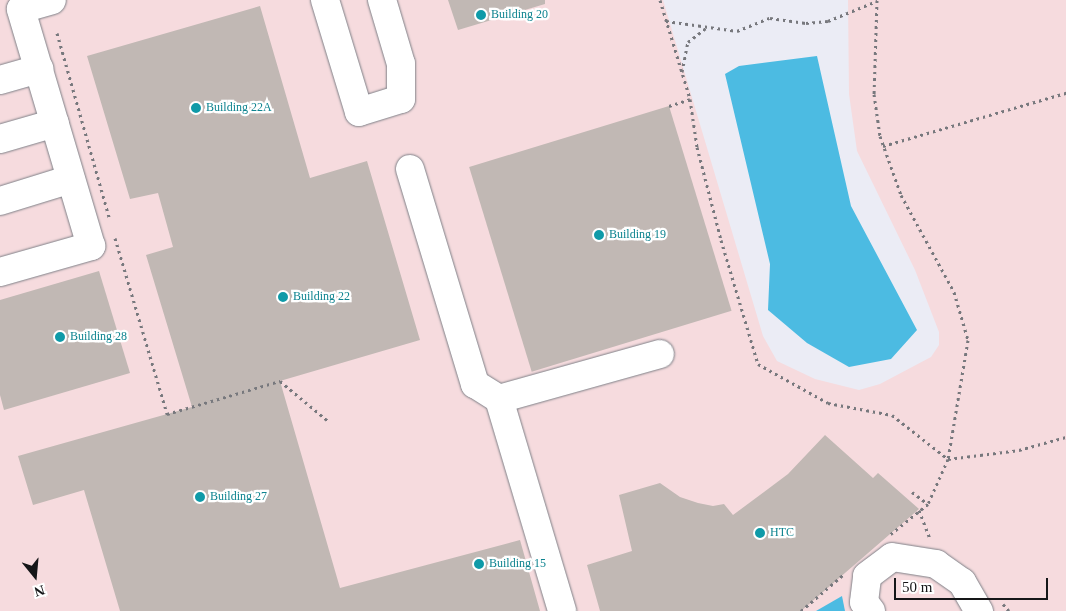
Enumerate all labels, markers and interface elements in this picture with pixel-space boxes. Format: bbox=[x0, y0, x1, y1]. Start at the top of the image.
place label: Building 20 bbox=[491, 8, 548, 22]
marker: Building 20 bbox=[475, 9, 487, 21]
place label: Building 22A bbox=[206, 101, 272, 115]
marker: Building 22A bbox=[190, 102, 202, 114]
place label: Building 19 bbox=[609, 228, 666, 242]
marker: Building 19 bbox=[593, 229, 605, 241]
place label: Building 22 bbox=[293, 290, 350, 304]
marker: Building 22 bbox=[277, 291, 289, 303]
place label: Building 28 bbox=[70, 330, 127, 344]
marker: Building 28 bbox=[54, 331, 66, 343]
place label: Building 27 bbox=[210, 490, 267, 504]
marker: Building 27 bbox=[194, 491, 206, 503]
place label: HTC bbox=[770, 526, 794, 540]
marker: HTC bbox=[754, 527, 766, 539]
north arrow bbox=[10, 551, 60, 601]
place label: Building 15 bbox=[489, 557, 546, 571]
marker: Building 15 bbox=[473, 558, 485, 570]
scale bar bbox=[896, 568, 1050, 600]
text: 50 m bbox=[902, 579, 932, 595]
text: N bbox=[32, 582, 47, 599]

